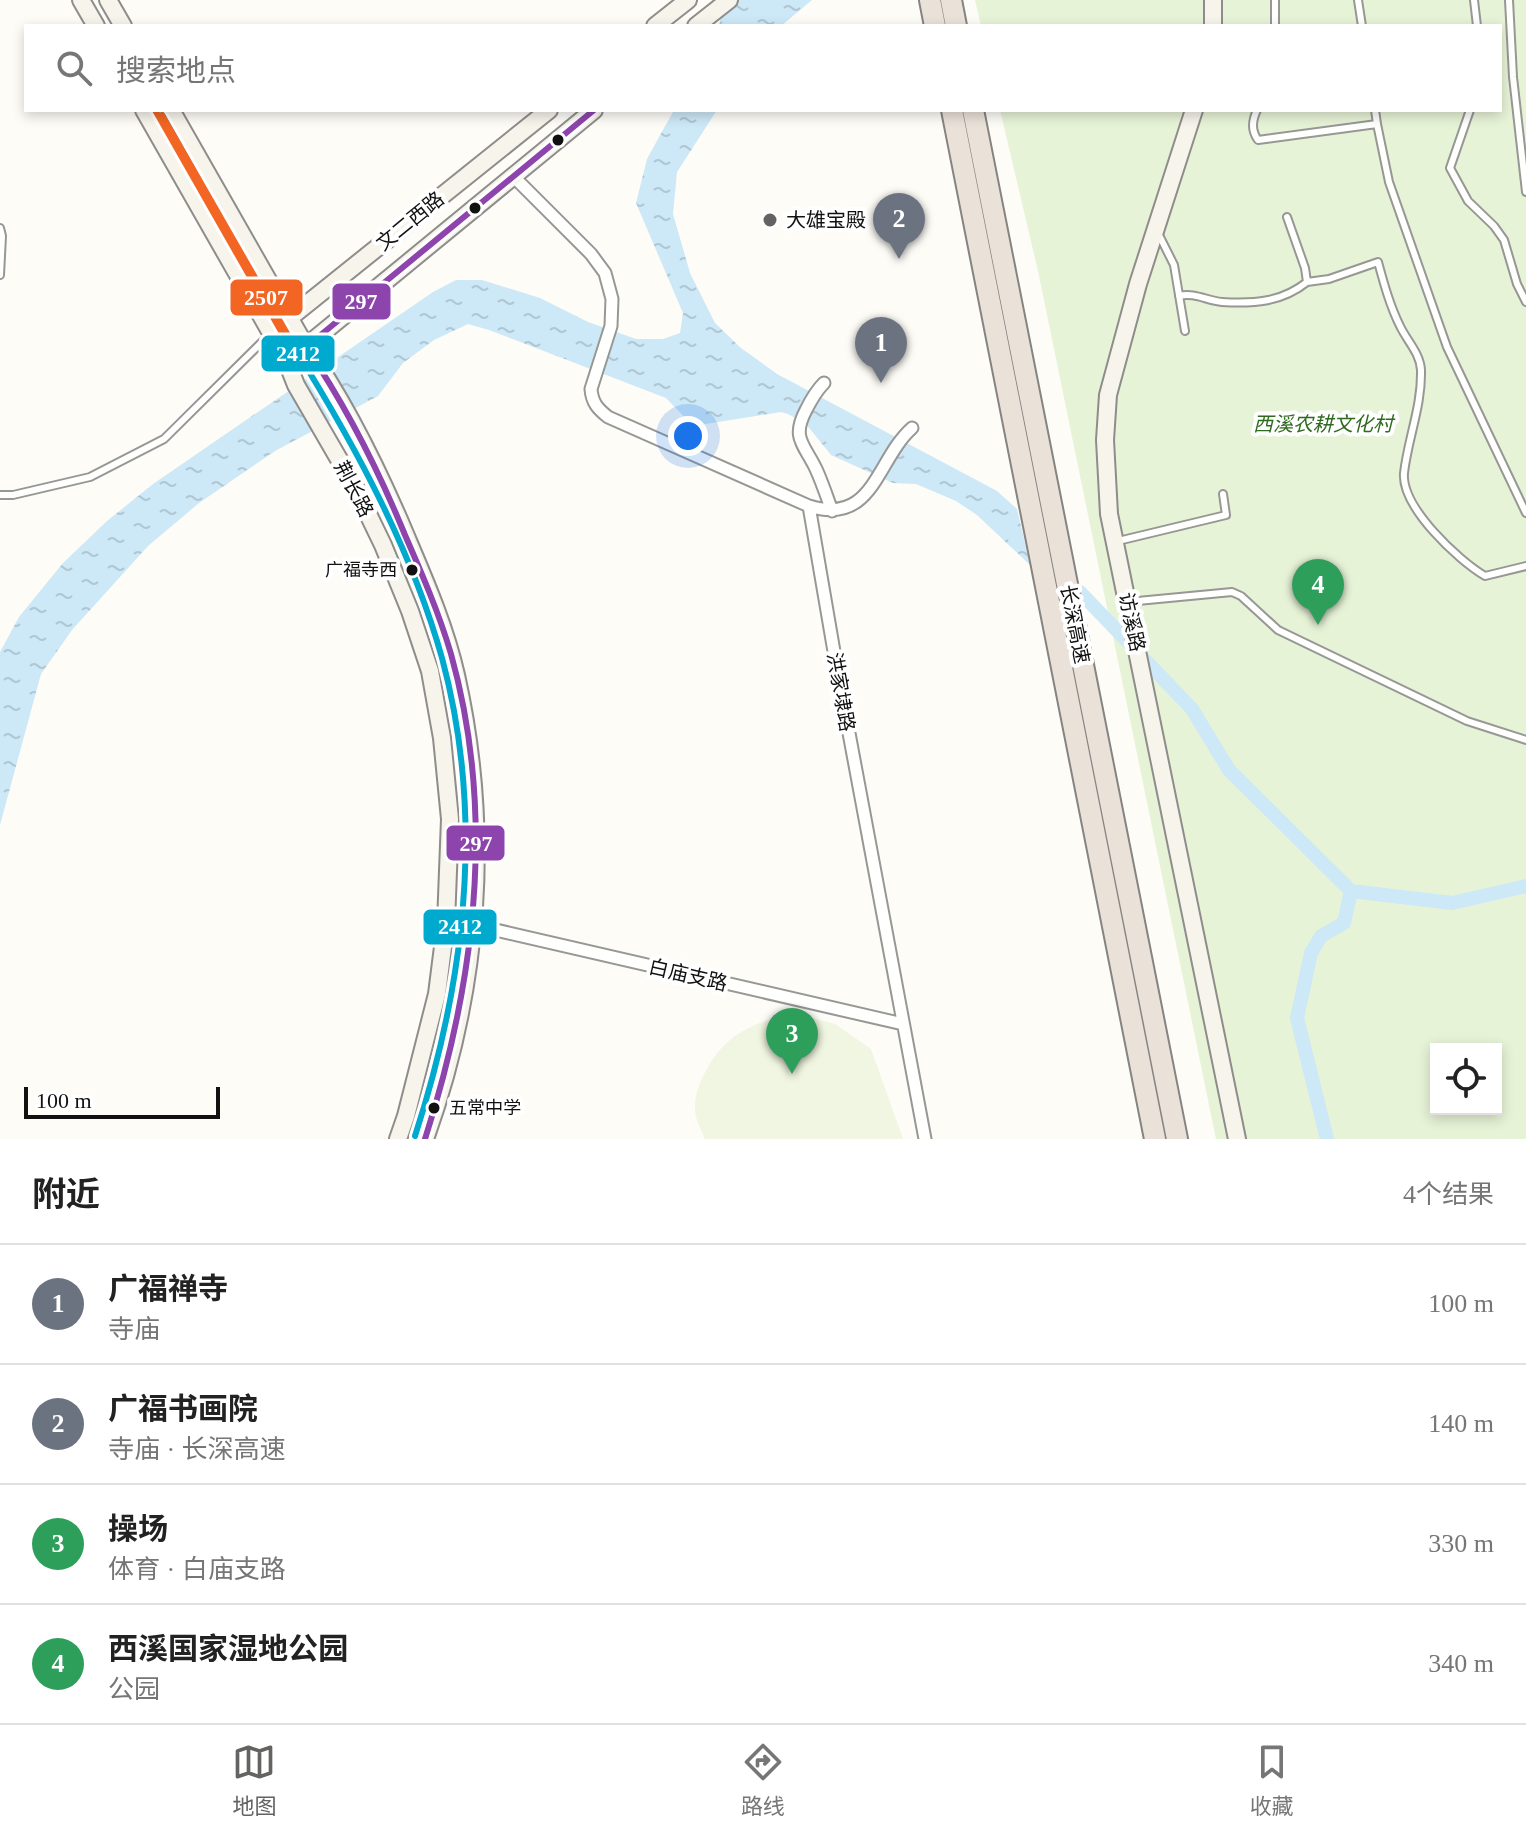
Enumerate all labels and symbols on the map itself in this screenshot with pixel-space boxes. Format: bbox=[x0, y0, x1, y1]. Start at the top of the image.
unlabelled marker bbox=[550, 132, 566, 148]
street label: 文二西路 bbox=[372, 187, 448, 255]
pin: 2 bbox=[873, 193, 925, 259]
unlabelled marker bbox=[467, 200, 483, 216]
place label: 大雄宝殿 bbox=[786, 209, 866, 231]
marker: 大雄宝殿 bbox=[761, 211, 779, 229]
line badge: 2507 bbox=[229, 278, 304, 317]
line badge: 297 bbox=[331, 282, 392, 321]
text: 2507 bbox=[244, 285, 288, 310]
text: 297 bbox=[345, 289, 378, 314]
pin: 1 bbox=[855, 317, 907, 383]
line badge: 2412 bbox=[260, 334, 336, 373]
text: 2412 bbox=[276, 341, 320, 366]
park label: 西溪农耕文化村 bbox=[1253, 413, 1396, 435]
your location bbox=[668, 416, 708, 456]
street label: 荆长路 bbox=[330, 457, 378, 521]
pin: 4 bbox=[1292, 559, 1344, 625]
place label: 广福寺西 bbox=[325, 560, 397, 580]
marker: 广福寺西 bbox=[404, 562, 420, 578]
street label: 长深高速 bbox=[1057, 583, 1093, 665]
street label: 访溪路 bbox=[1115, 590, 1149, 654]
street label: 洪家埭路 bbox=[823, 651, 859, 733]
line badge: 297 bbox=[445, 824, 506, 862]
text: 297 bbox=[460, 831, 493, 856]
line badge: 2412 bbox=[422, 908, 498, 946]
text: 2412 bbox=[438, 914, 482, 939]
street label: 白庙支路 bbox=[647, 955, 729, 995]
pin: 3 bbox=[766, 1008, 818, 1074]
scale bar bbox=[24, 1083, 220, 1119]
place label: 五常中学 bbox=[449, 1098, 521, 1118]
marker: 五常中学 bbox=[426, 1100, 442, 1116]

